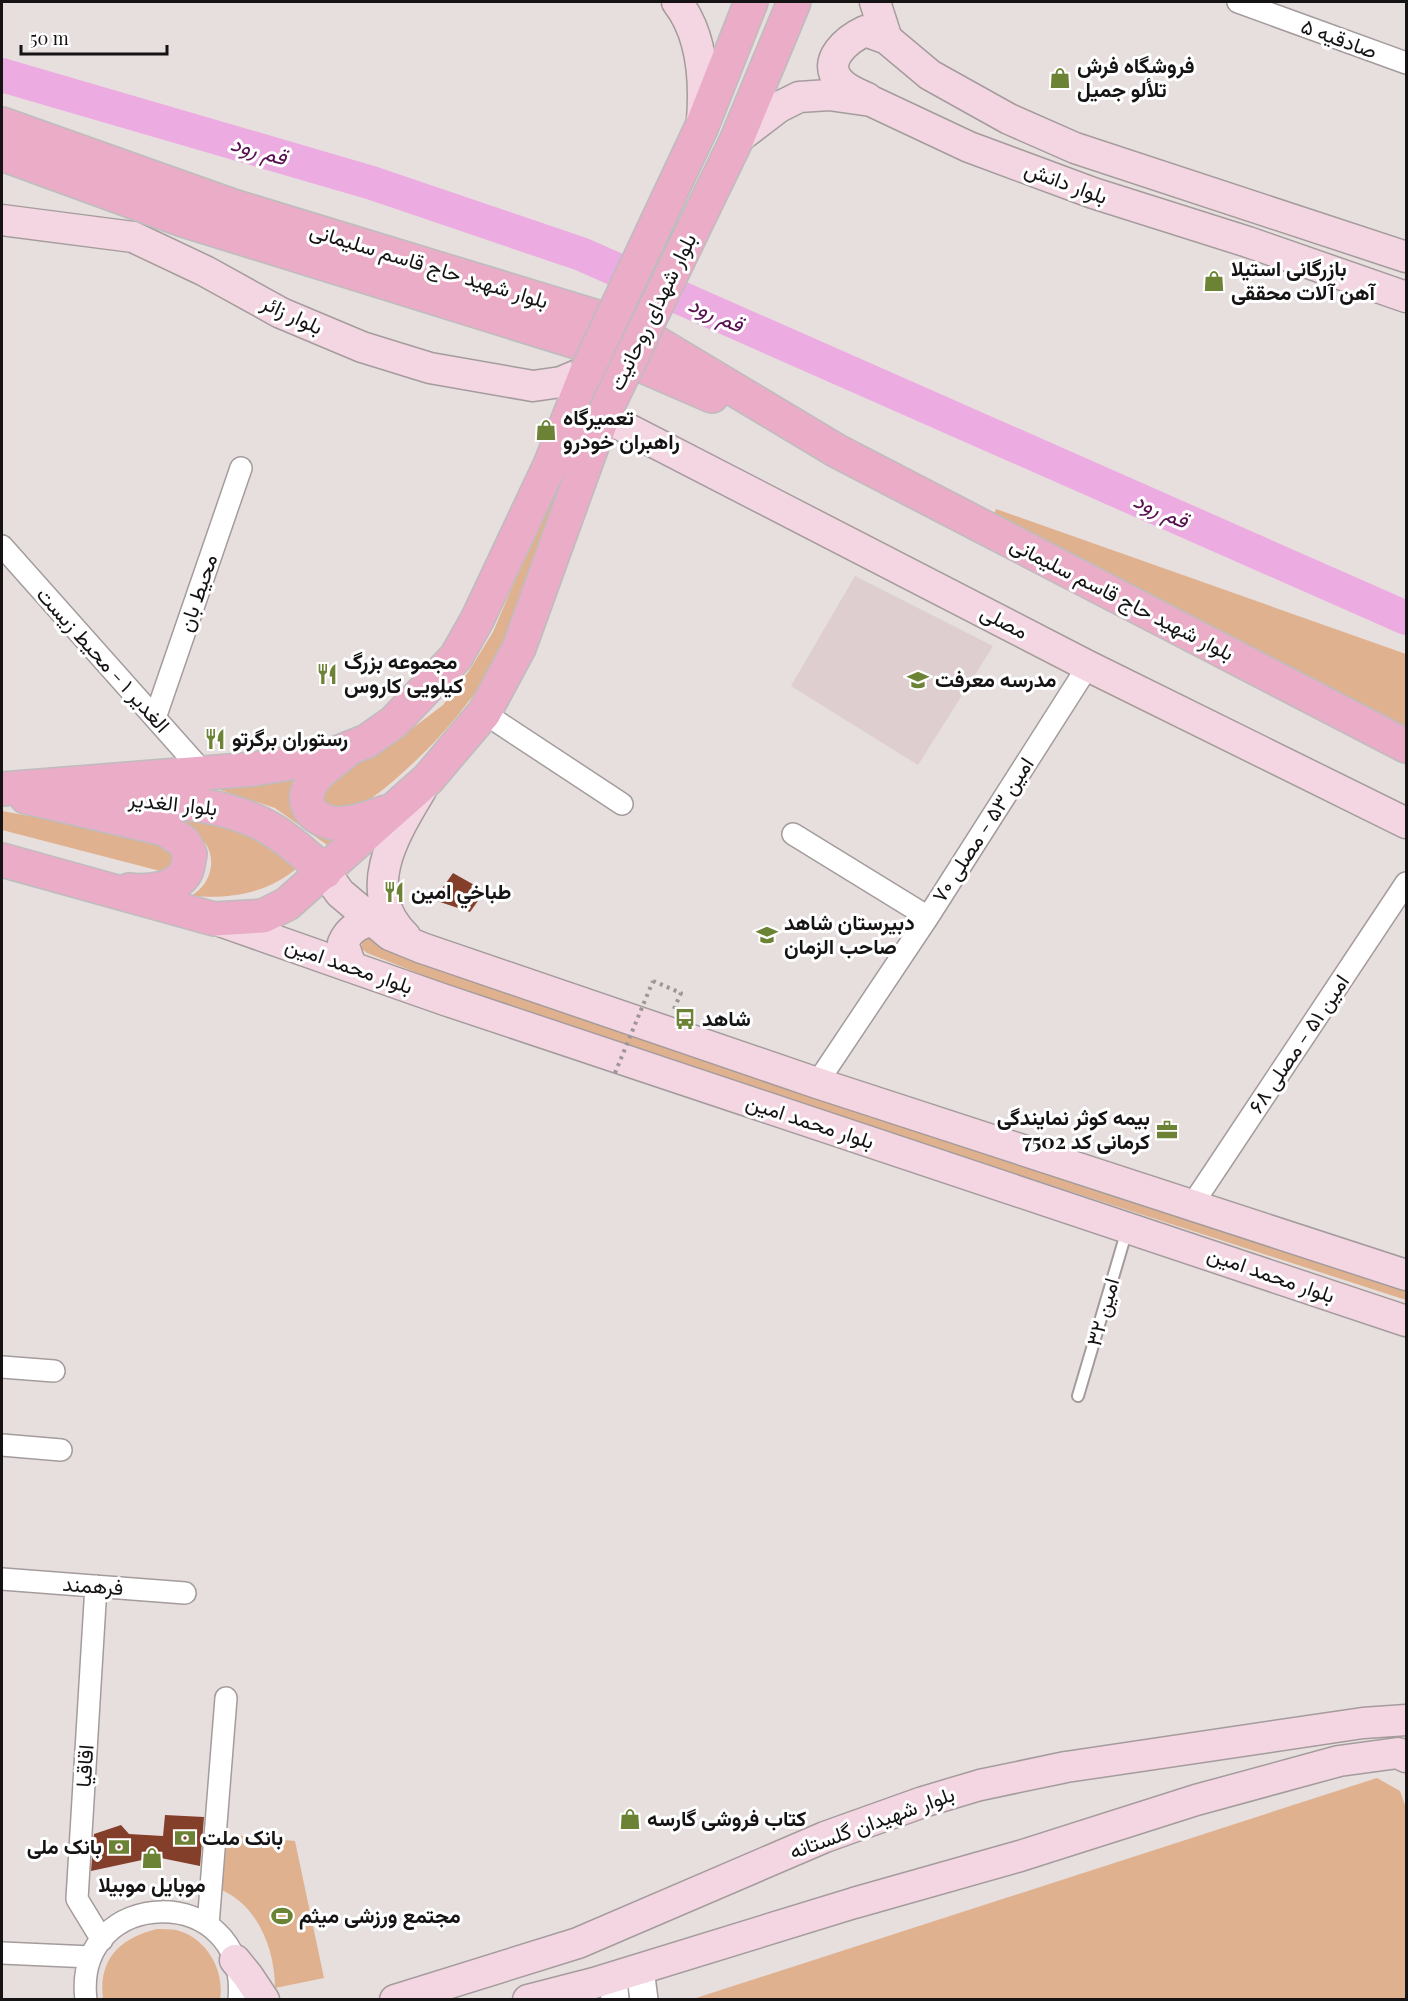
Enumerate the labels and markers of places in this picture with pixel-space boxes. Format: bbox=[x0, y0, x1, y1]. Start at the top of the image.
place label: فروشگاه فرش تلألو جمیل bbox=[1077, 50, 1195, 103]
shop icon: فروشگاه فرش تلألو جمیل bbox=[1048, 66, 1072, 90]
place label: بازرگانی استیلا آهن آلات محققی bbox=[1231, 253, 1376, 305]
shop icon: بازرگانی استیلا آهن آلات محققی bbox=[1202, 269, 1226, 293]
place label: تعمیرگاه راهبران خودرو bbox=[563, 402, 680, 455]
shop icon: تعمیرگاه راهبران خودرو bbox=[534, 418, 558, 442]
place label: مجموعه بزرگ کیلویی کاروس bbox=[344, 646, 463, 699]
restaurant icon: مجموعه بزرگ کیلویی کاروس bbox=[315, 662, 339, 686]
place label: مدرسه معرفت bbox=[935, 664, 1056, 693]
school or university icon: مدرسه معرفت bbox=[906, 668, 930, 692]
place label: رستوران برگرتو bbox=[232, 723, 348, 752]
restaurant icon: رستوران برگرتو bbox=[203, 727, 227, 751]
place label: طباخي امين bbox=[411, 876, 512, 909]
restaurant icon: طباخي امين bbox=[382, 880, 406, 904]
place label: دبیرستان شاهد صاحب الزمان bbox=[784, 907, 915, 960]
school or university icon: دبیرستان شاهد صاحب الزمان bbox=[755, 923, 779, 947]
place label: شاهد bbox=[702, 1003, 751, 1031]
bus stop icon: شاهد bbox=[673, 1007, 697, 1031]
place label: بیمه کوثر نمایندگی کرمانی کد 7502 bbox=[997, 1102, 1150, 1155]
office icon: بیمه کوثر نمایندگی کرمانی کد 7502 bbox=[1155, 1118, 1179, 1142]
place label: کتاب فروشی گارسه bbox=[647, 1803, 806, 1832]
shop icon: کتاب فروشی گارسه bbox=[618, 1807, 642, 1831]
place label: بانک ملت bbox=[202, 1822, 283, 1850]
bank icon: بانک ملت bbox=[173, 1826, 197, 1850]
place label: بانک ملی bbox=[27, 1831, 102, 1859]
bank icon: بانک ملی bbox=[107, 1835, 131, 1859]
shop icon: موبایل موبیلا bbox=[140, 1846, 164, 1870]
place label: موبایل موبیلا bbox=[98, 1869, 206, 1898]
place label: مجتمع ورزشی میثم bbox=[299, 1900, 461, 1930]
sports icon: مجتمع ورزشی میثم bbox=[270, 1904, 294, 1928]

